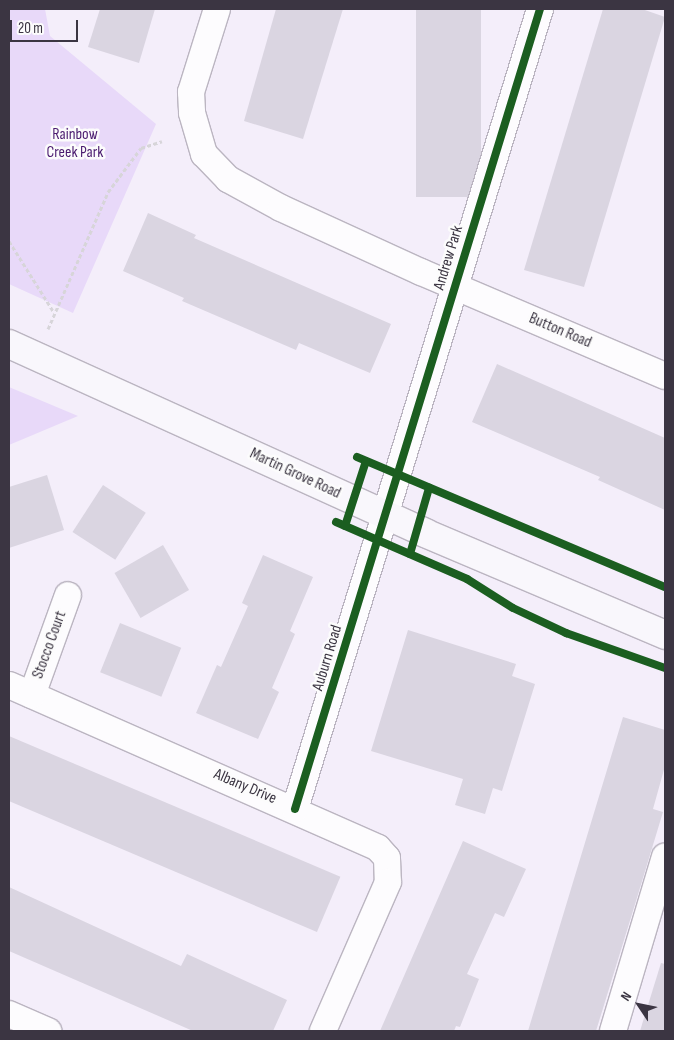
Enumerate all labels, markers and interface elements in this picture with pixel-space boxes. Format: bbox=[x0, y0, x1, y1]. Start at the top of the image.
scale bar bbox=[12, 10, 80, 42]
text: 20 m bbox=[18, 19, 43, 38]
park label: Rainbow Creek Park bbox=[47, 125, 103, 163]
street label: Andrew Park bbox=[430, 223, 468, 293]
street label: Button Road bbox=[526, 309, 594, 353]
street label: Martin Grove Road bbox=[246, 445, 344, 503]
street label: Stocco Court bbox=[29, 608, 71, 682]
street label: Auburn Road bbox=[309, 623, 347, 693]
street label: Albany Drive bbox=[211, 765, 279, 809]
north arrow bbox=[614, 980, 664, 1030]
text: N bbox=[617, 988, 635, 1004]

